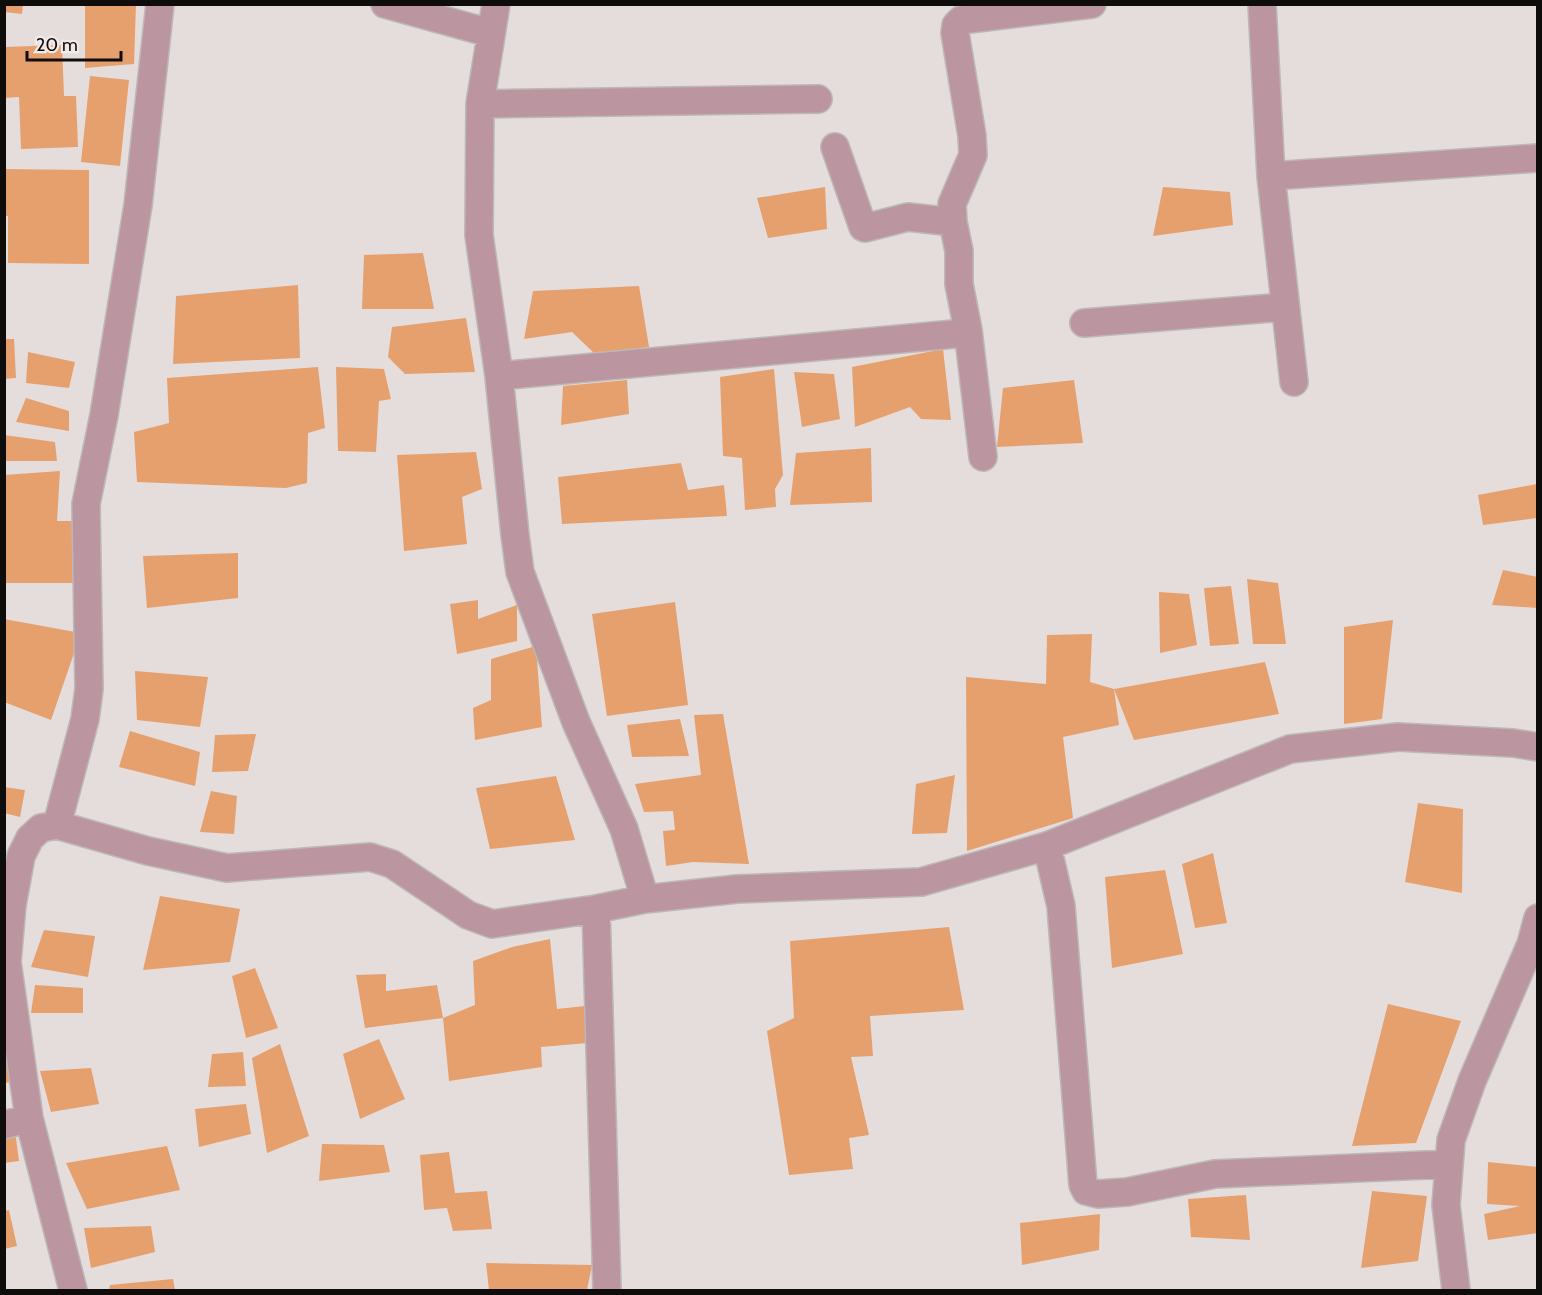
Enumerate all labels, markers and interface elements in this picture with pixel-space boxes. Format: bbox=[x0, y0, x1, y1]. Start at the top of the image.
scale bar bbox=[27, 24, 122, 62]
text: 20 m bbox=[36, 34, 78, 56]

